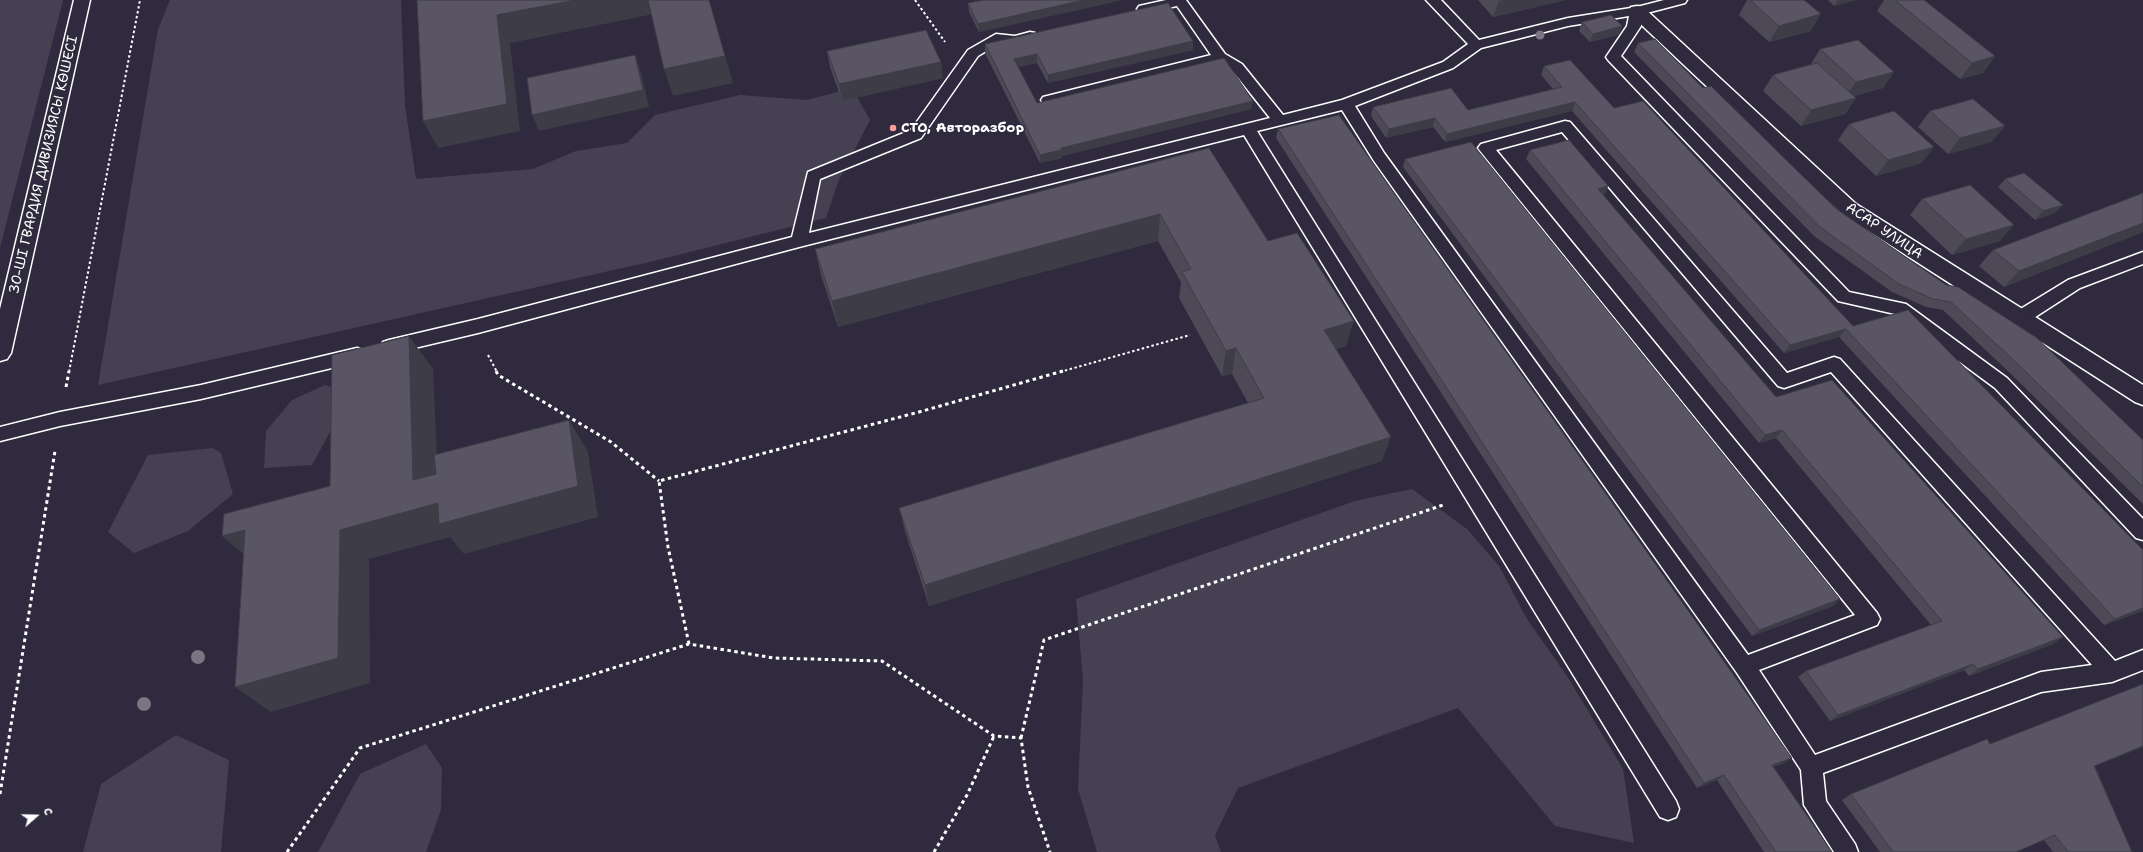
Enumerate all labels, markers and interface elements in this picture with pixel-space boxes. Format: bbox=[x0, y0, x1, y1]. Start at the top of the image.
street label: 30-ШІ ГВАРДИЯ ДИВИЗИЯСЫ КӨШЕСІ bbox=[6, 34, 82, 296]
place label: СТО, Авторазбор bbox=[901, 120, 1024, 136]
marker: СТО, Авторазбор bbox=[888, 123, 898, 133]
street label: АСАР УЛИЦА bbox=[1842, 199, 1926, 263]
north arrow bbox=[16, 796, 56, 836]
text: С bbox=[40, 806, 56, 817]

